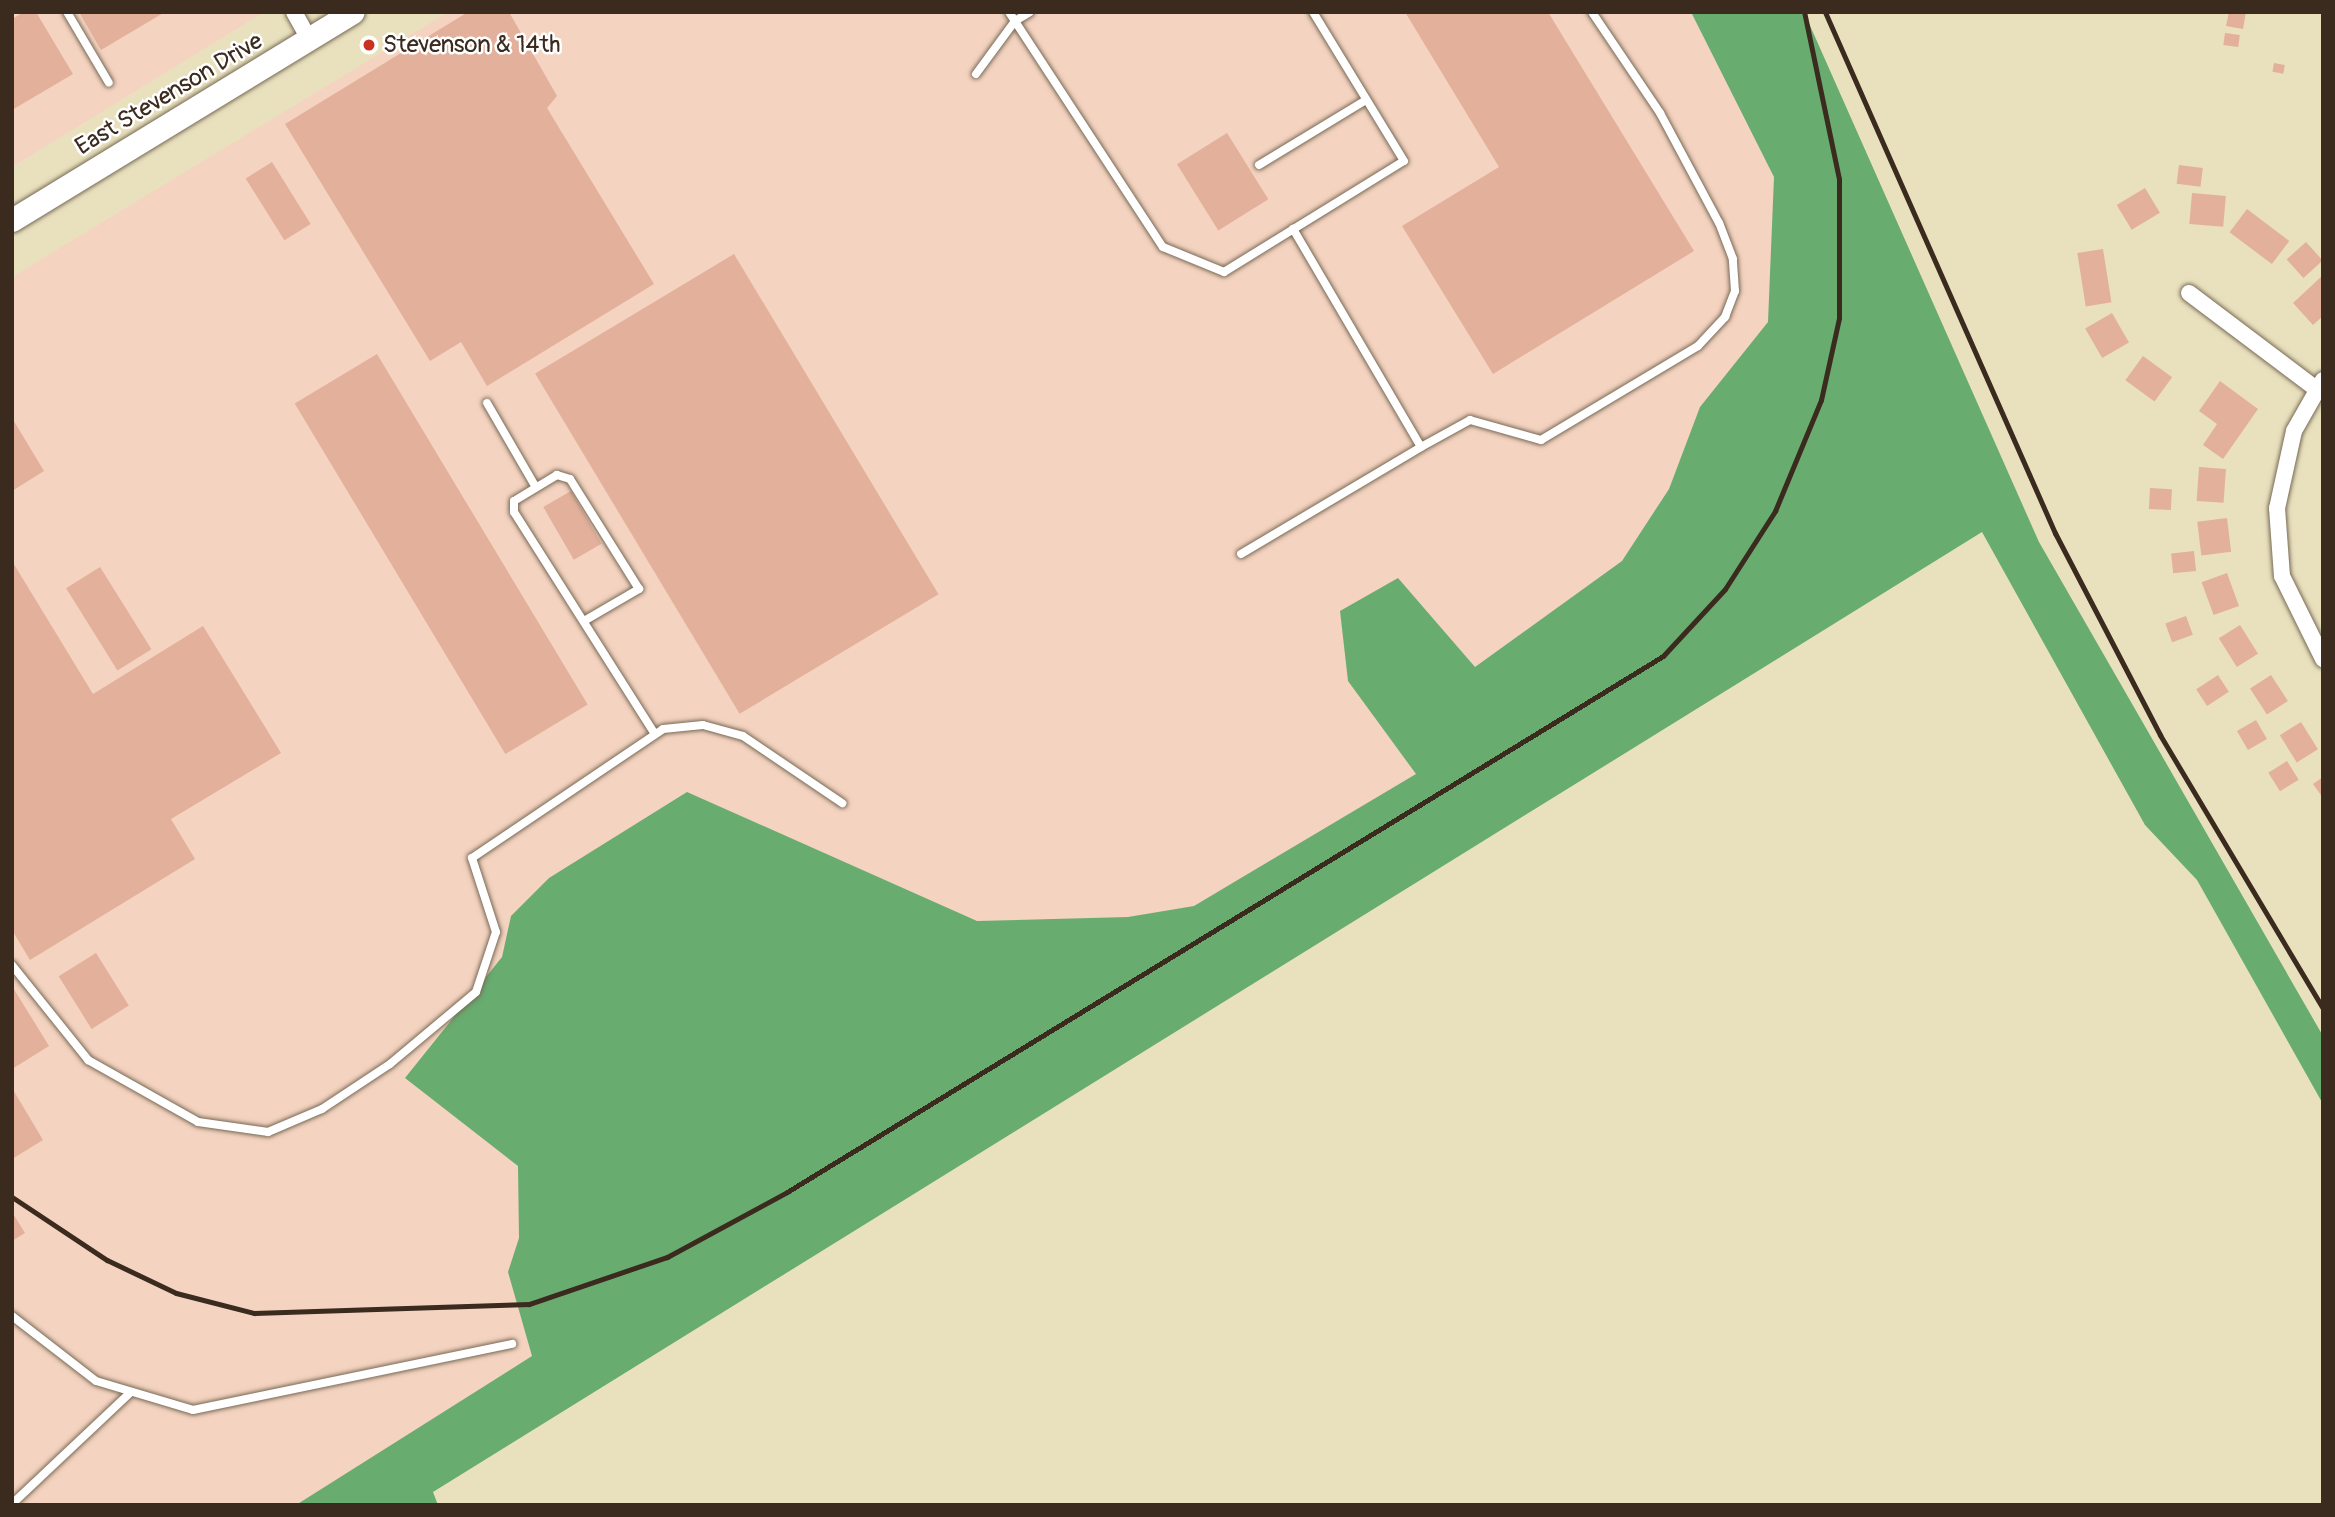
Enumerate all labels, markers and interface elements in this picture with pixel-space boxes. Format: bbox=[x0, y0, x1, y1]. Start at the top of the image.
street label: East Stevenson Drive bbox=[70, 27, 268, 161]
place label: Stevenson & 14th bbox=[383, 31, 560, 59]
marker: Stevenson & 14th bbox=[361, 37, 377, 53]

